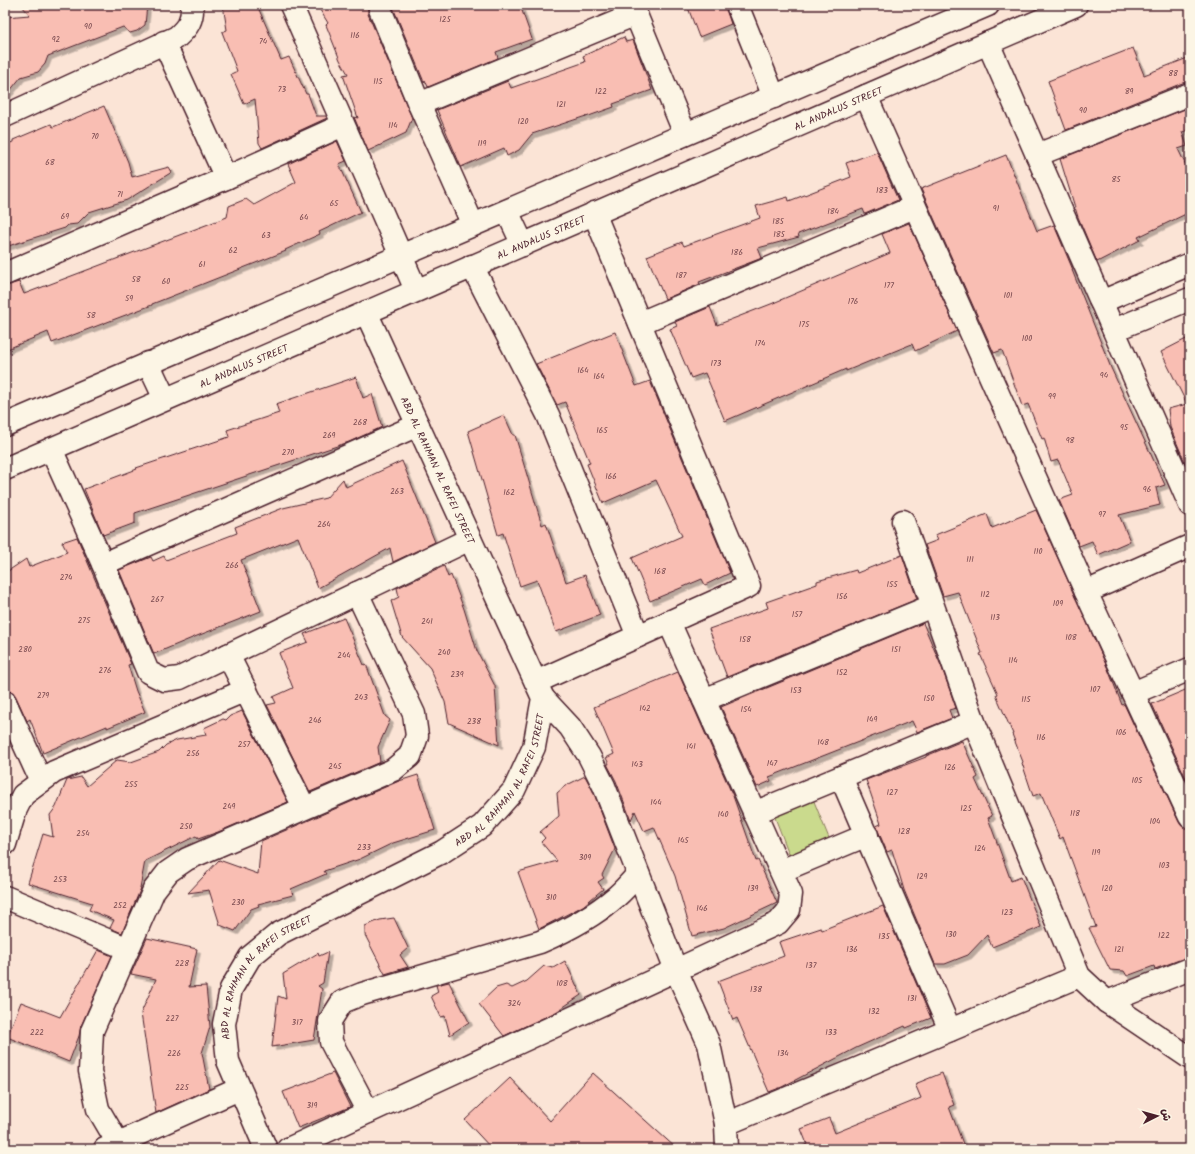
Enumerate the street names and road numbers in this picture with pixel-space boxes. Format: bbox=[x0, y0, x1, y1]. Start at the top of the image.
street label: AL ANDALUS STREET bbox=[792, 82, 887, 135]
street label: AL ANDALUS STREET bbox=[494, 211, 590, 264]
street label: AL ANDALUS STREET bbox=[197, 340, 292, 393]
street label: ABD AL RAHMAN AL RAFEI STREET bbox=[396, 394, 479, 548]
street label: ABD AL RAHMAN AL RAFEI STREET bbox=[451, 711, 549, 851]
street label: ABD AL RAHMAN AL RAFEI STREET bbox=[217, 911, 316, 1040]

